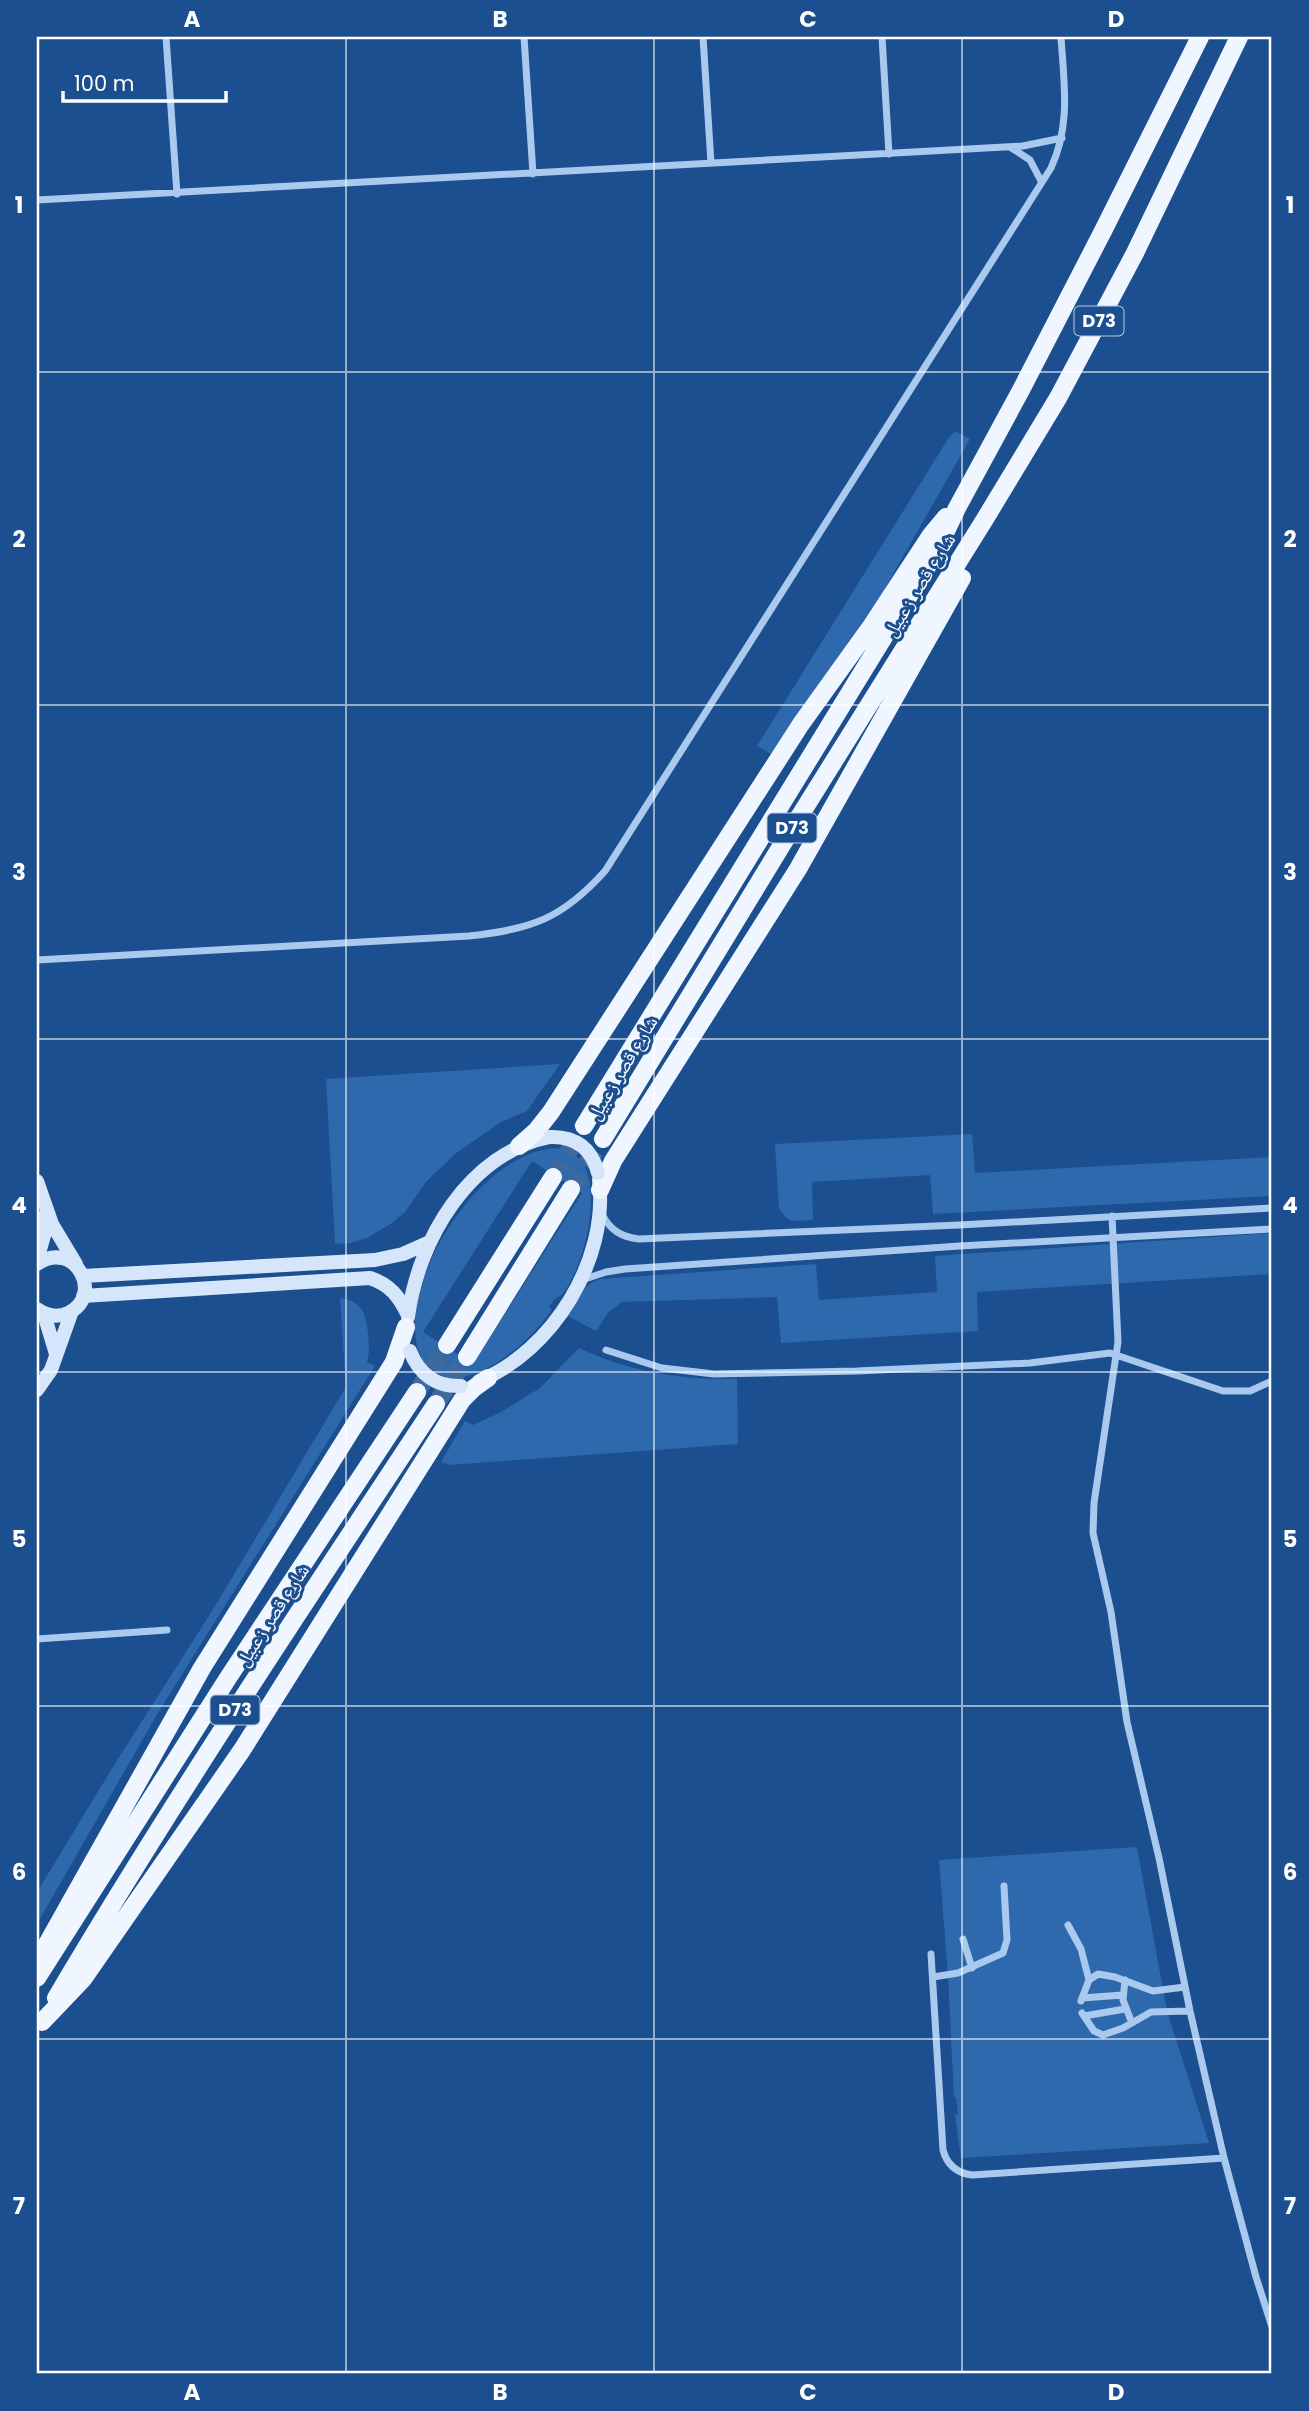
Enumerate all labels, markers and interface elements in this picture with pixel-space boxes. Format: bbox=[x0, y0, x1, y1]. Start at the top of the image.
text: A bbox=[184, 3, 201, 35]
text: B bbox=[492, 3, 508, 35]
text: C bbox=[799, 3, 817, 35]
text: D bbox=[1108, 3, 1124, 35]
scale bar bbox=[63, 60, 226, 104]
text: 100 m bbox=[74, 69, 134, 98]
text: 1 bbox=[15, 189, 23, 221]
text: 1 bbox=[1286, 189, 1294, 221]
road number: D73 bbox=[1074, 306, 1124, 335]
text: 2 bbox=[12, 523, 26, 555]
text: 2 bbox=[1283, 523, 1297, 555]
street label: شارع قصر زعبيل bbox=[877, 528, 962, 642]
road number: D73 bbox=[768, 814, 816, 842]
text: 3 bbox=[12, 856, 26, 888]
text: 3 bbox=[1283, 856, 1297, 888]
street label: شارع قصر زعبيل bbox=[581, 1011, 664, 1125]
text: 4 bbox=[11, 1189, 27, 1221]
text: 4 bbox=[1282, 1189, 1298, 1221]
text: 5 bbox=[12, 1523, 26, 1555]
text: 5 bbox=[1283, 1523, 1297, 1555]
street label: شارع قصر زعبيل bbox=[229, 1559, 316, 1672]
road number: D73 bbox=[210, 1695, 260, 1724]
text: 6 bbox=[12, 1856, 26, 1888]
text: 6 bbox=[1283, 1856, 1297, 1888]
text: 7 bbox=[13, 2190, 25, 2222]
text: 7 bbox=[1284, 2190, 1296, 2222]
text: A bbox=[184, 2376, 201, 2408]
text: B bbox=[492, 2376, 508, 2408]
text: C bbox=[799, 2376, 817, 2408]
text: D bbox=[1108, 2376, 1124, 2408]

